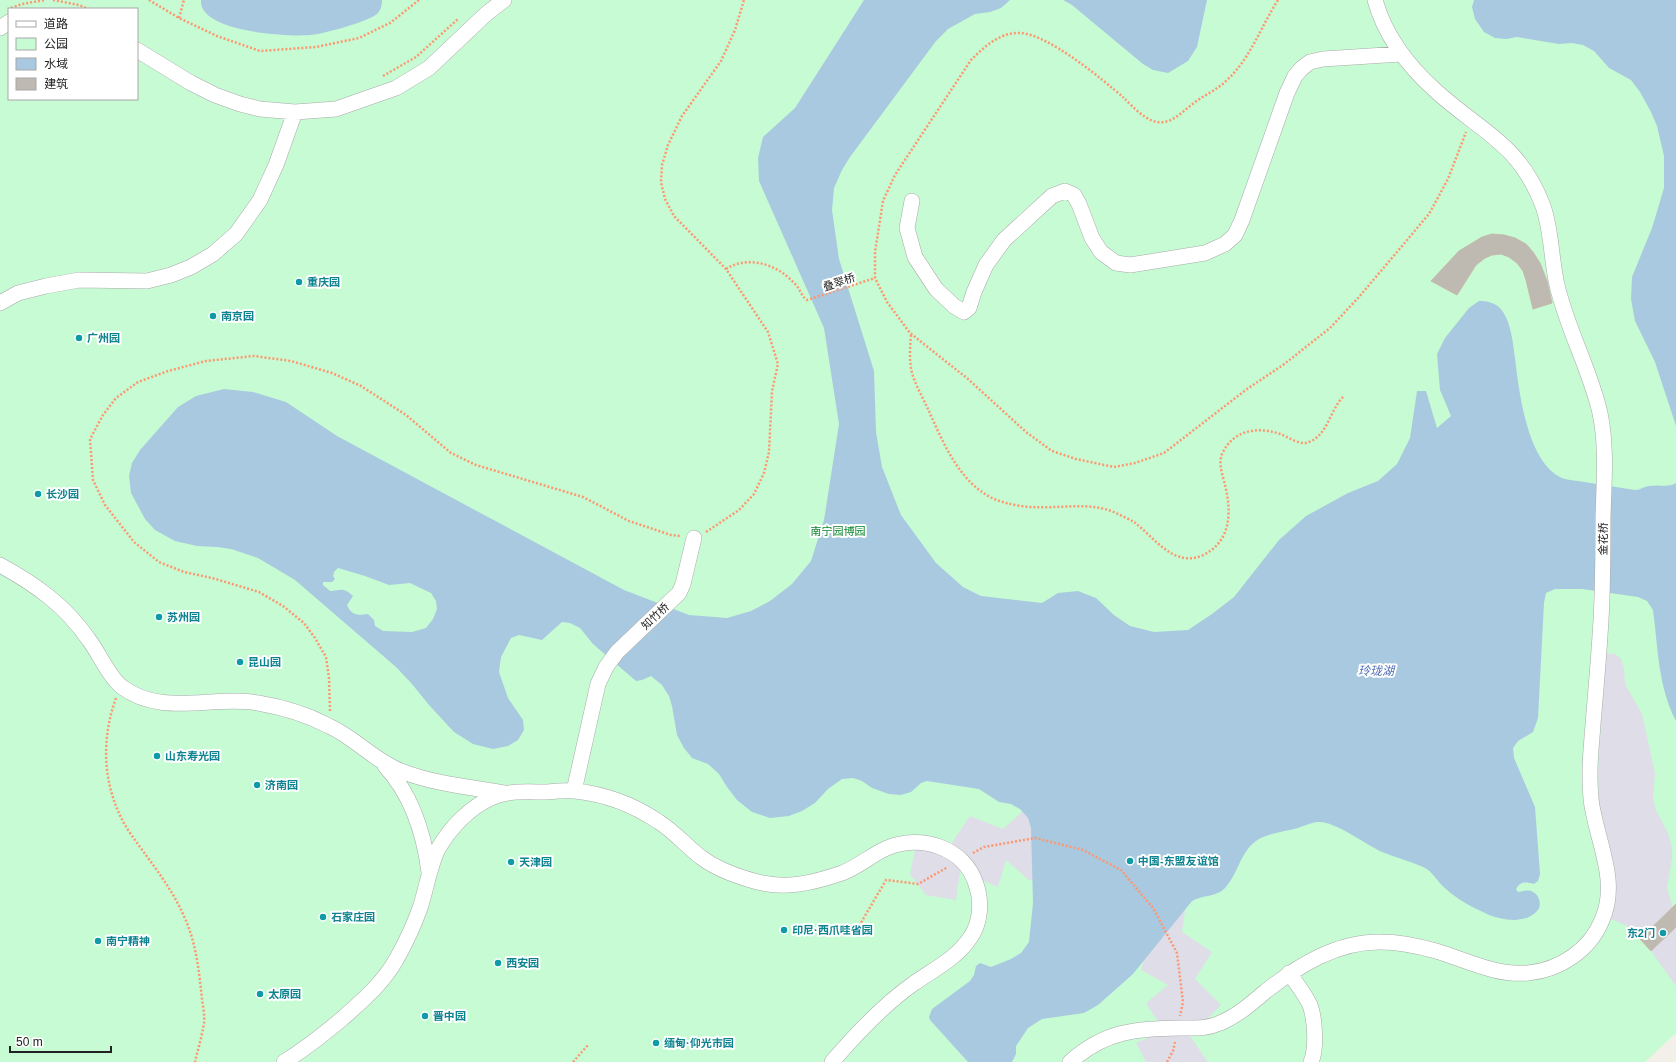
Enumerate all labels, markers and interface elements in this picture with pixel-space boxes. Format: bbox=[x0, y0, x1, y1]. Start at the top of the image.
legend bbox=[8, 8, 138, 100]
text: 道路 bbox=[44, 17, 68, 31]
text: 公园 bbox=[44, 37, 68, 51]
text: 水域 bbox=[44, 57, 68, 71]
text: 建筑 bbox=[44, 77, 68, 91]
street label: 叠翠桥 bbox=[821, 271, 857, 293]
place label: 重庆园 bbox=[307, 276, 340, 288]
marker: 重庆园 bbox=[294, 277, 304, 287]
place label: 南京园 bbox=[221, 310, 254, 322]
marker: 南京园 bbox=[208, 311, 218, 321]
place label: 广州园 bbox=[87, 332, 120, 344]
marker: 广州园 bbox=[74, 333, 84, 343]
place label: 长沙园 bbox=[46, 488, 79, 500]
marker: 长沙园 bbox=[33, 489, 43, 499]
street label: 金花桥 bbox=[1597, 522, 1609, 556]
park label: 南宁园博园 bbox=[811, 525, 866, 537]
street label: 知竹桥 bbox=[639, 600, 671, 632]
place label: 苏州园 bbox=[167, 611, 200, 623]
marker: 苏州园 bbox=[154, 612, 164, 622]
place label: 昆山园 bbox=[248, 656, 281, 668]
marker: 昆山园 bbox=[235, 657, 245, 667]
water label: 玲珑湖 bbox=[1358, 664, 1396, 678]
place label: 山东寿光园 bbox=[165, 750, 220, 762]
marker: 山东寿光园 bbox=[152, 751, 162, 761]
place label: 济南园 bbox=[265, 779, 298, 791]
marker: 济南园 bbox=[252, 780, 262, 790]
place label: 中国-东盟友谊馆 bbox=[1138, 855, 1219, 867]
place label: 天津园 bbox=[519, 856, 552, 868]
marker: 中国-东盟友谊馆 bbox=[1125, 856, 1135, 866]
marker: 天津园 bbox=[506, 857, 516, 867]
place label: 石家庄园 bbox=[331, 911, 375, 923]
marker: 石家庄园 bbox=[318, 912, 328, 922]
place label: 印尼·西爪哇省园 bbox=[792, 924, 873, 936]
marker: 印尼·西爪哇省园 bbox=[779, 925, 789, 935]
place label: 东2门 bbox=[1627, 927, 1655, 939]
marker: 东2门 bbox=[1658, 928, 1668, 938]
place label: 南宁精神 bbox=[106, 935, 150, 947]
marker: 南宁精神 bbox=[93, 936, 103, 946]
place label: 西安园 bbox=[506, 957, 539, 969]
marker: 西安园 bbox=[493, 958, 503, 968]
place label: 太原园 bbox=[268, 988, 301, 1000]
marker: 太原园 bbox=[255, 989, 265, 999]
place label: 晋中园 bbox=[433, 1010, 466, 1022]
marker: 晋中园 bbox=[420, 1011, 430, 1021]
scale bar bbox=[10, 1028, 111, 1054]
text: 50 m bbox=[16, 1035, 43, 1049]
place label: 缅甸·仰光市园 bbox=[664, 1037, 734, 1049]
marker: 缅甸·仰光市园 bbox=[651, 1038, 661, 1048]

